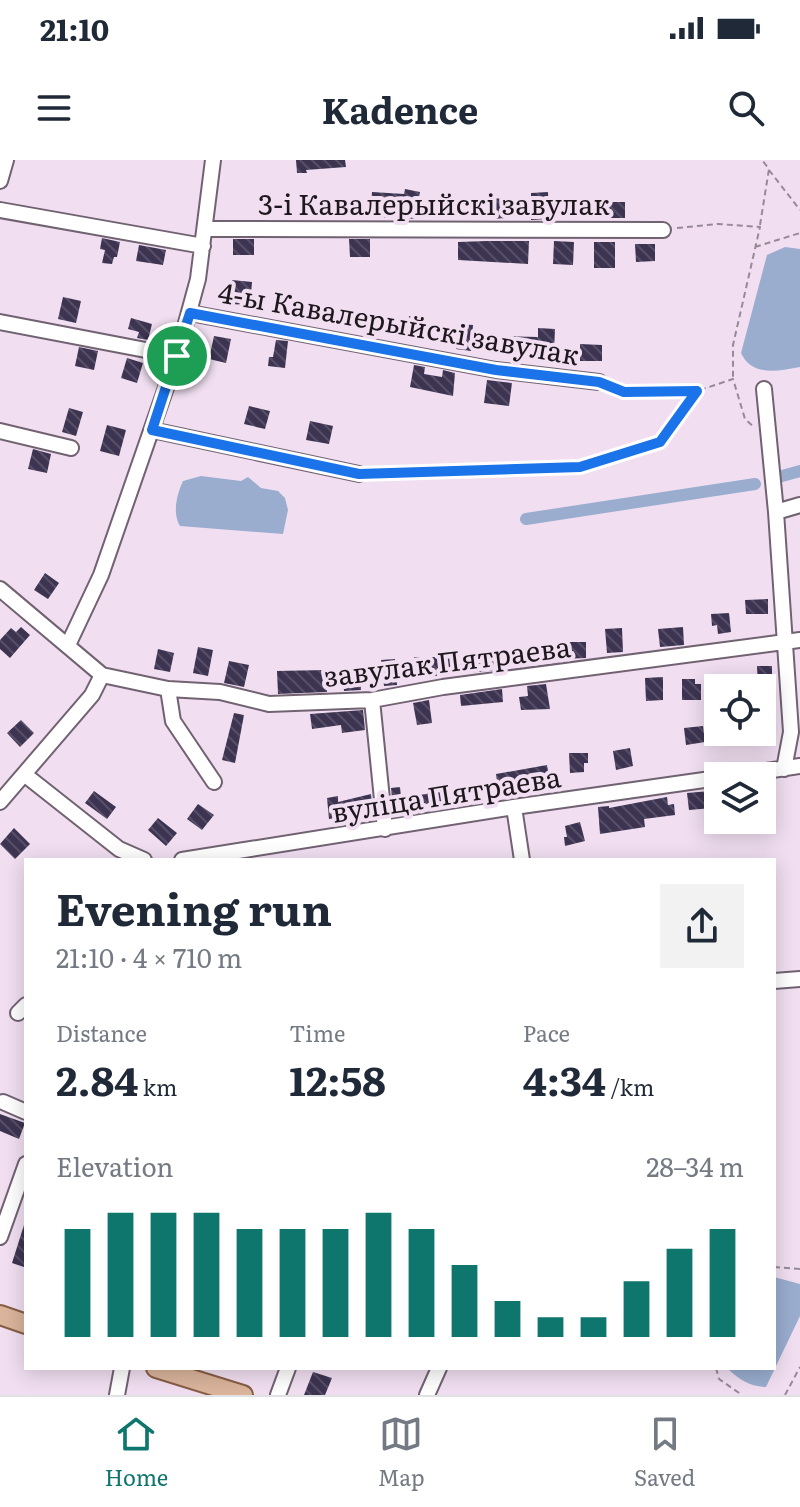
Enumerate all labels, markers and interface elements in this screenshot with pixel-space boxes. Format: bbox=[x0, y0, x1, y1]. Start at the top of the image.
text: 21:10 bbox=[40, 6, 109, 50]
text: Kadence bbox=[322, 82, 478, 135]
icon: menu bbox=[32, 86, 76, 130]
icon: search bbox=[724, 86, 768, 130]
street label: 3-і Кавалерыйскі завулак bbox=[258, 182, 610, 224]
street label: 4-ы Кавалерыйскі завулак bbox=[215, 270, 583, 375]
pin bbox=[143, 322, 211, 390]
icon: arrive bbox=[155, 334, 199, 378]
street label: завулак Пятраева bbox=[321, 624, 573, 696]
map controls bbox=[704, 674, 776, 834]
button: locate bbox=[704, 674, 776, 746]
street label: вуліца Пятраева bbox=[328, 754, 564, 832]
button: layers bbox=[704, 762, 776, 834]
text: Evening run bbox=[56, 874, 332, 940]
button: share bbox=[660, 884, 744, 968]
text: 21:10 · 4 × 710 m bbox=[56, 937, 242, 976]
text: Distance bbox=[56, 1016, 147, 1049]
text: Time bbox=[289, 1016, 345, 1049]
text: Pace bbox=[523, 1016, 570, 1049]
text: 2.84 bbox=[56, 1049, 138, 1108]
text: 12:58 bbox=[289, 1049, 386, 1108]
text: 4:34 bbox=[523, 1049, 606, 1108]
text: km bbox=[138, 1070, 177, 1103]
text: /km bbox=[606, 1070, 654, 1103]
text: Elevation bbox=[56, 1146, 174, 1185]
text: 28–34 m bbox=[646, 1146, 744, 1185]
tab: Home bbox=[105, 1412, 168, 1493]
tab: Map bbox=[378, 1412, 425, 1493]
tab: Saved bbox=[634, 1412, 695, 1493]

